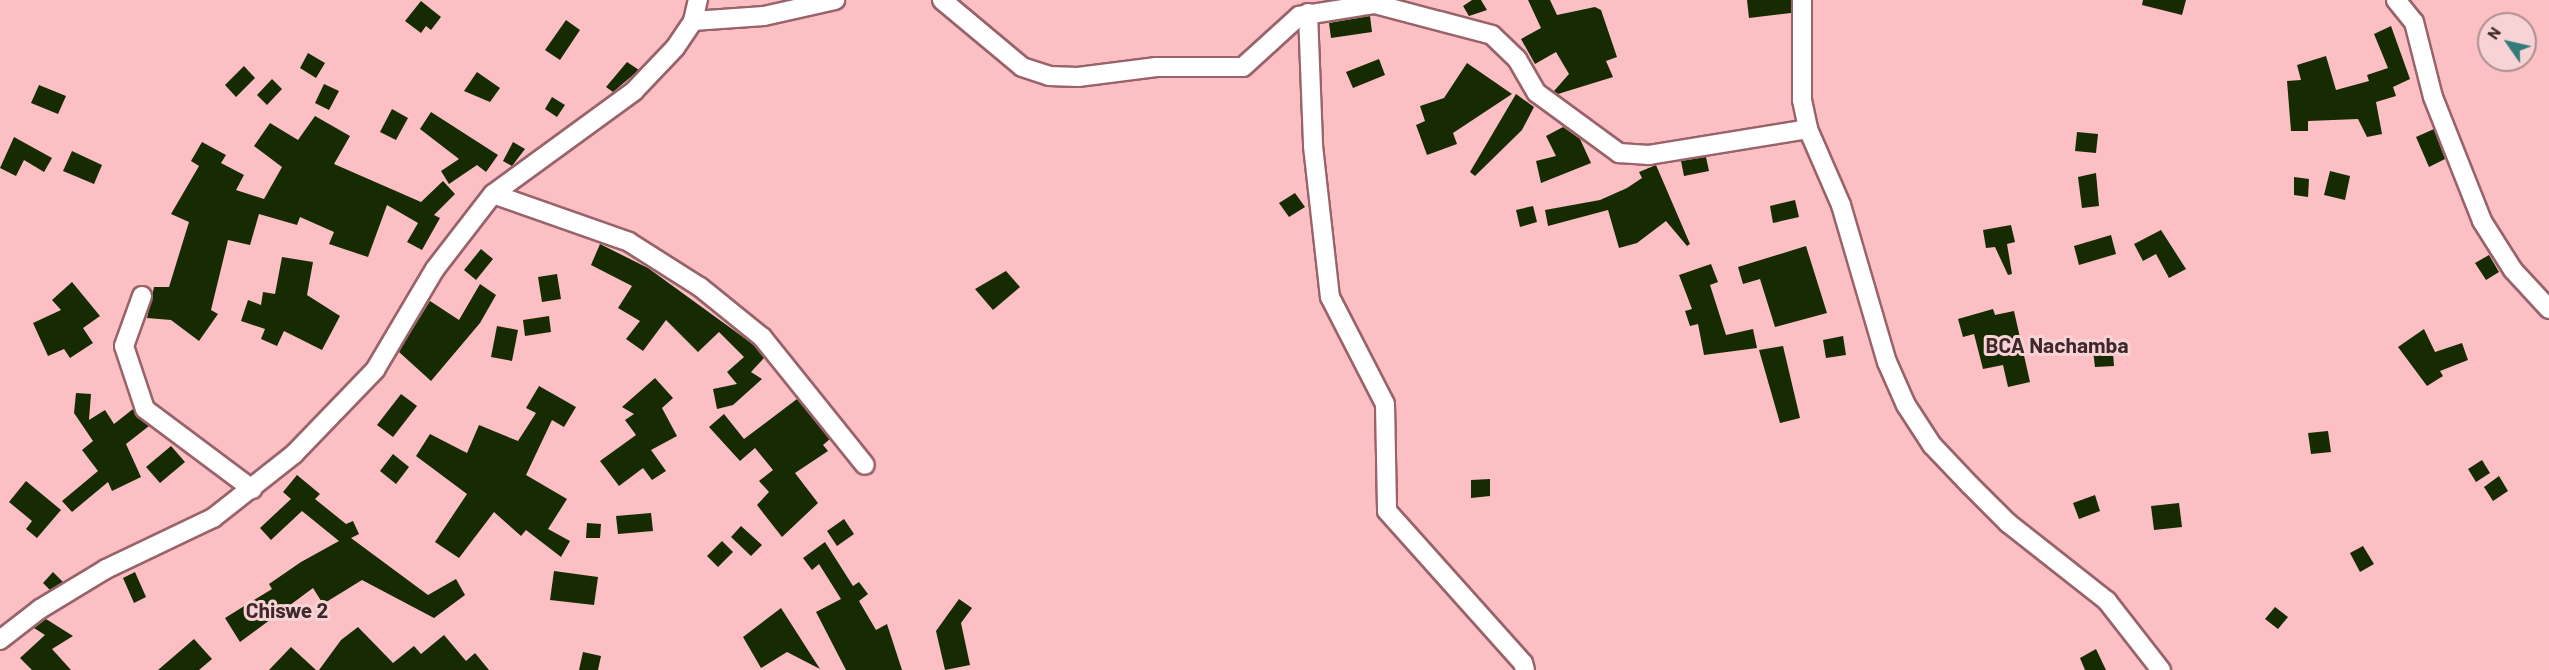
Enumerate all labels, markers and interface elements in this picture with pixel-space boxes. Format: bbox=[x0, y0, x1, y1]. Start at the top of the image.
north arrow bbox=[2477, 12, 2537, 72]
text: N bbox=[2482, 23, 2504, 43]
district label: BCA Nachamba bbox=[1985, 332, 2129, 358]
district label: Chiswe 2 bbox=[246, 597, 328, 623]

